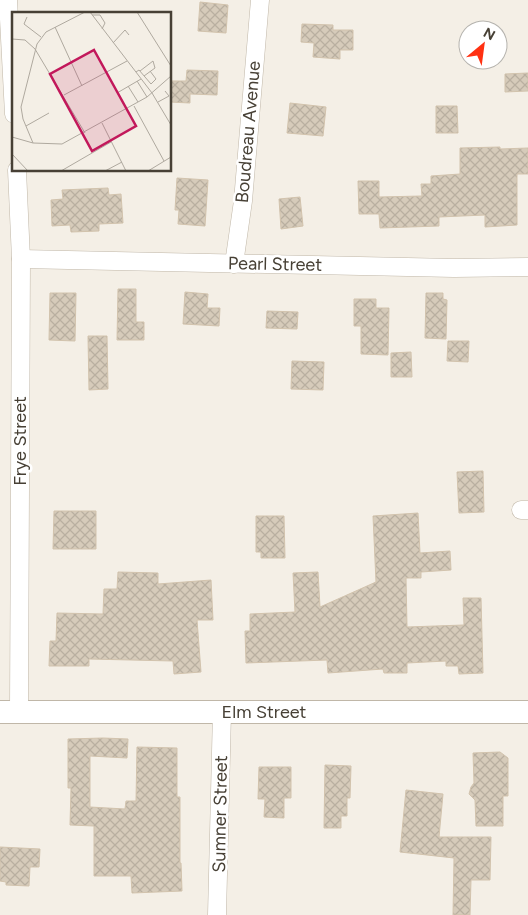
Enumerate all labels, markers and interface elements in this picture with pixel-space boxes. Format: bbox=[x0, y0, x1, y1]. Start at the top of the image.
inset map bbox=[12, 12, 171, 171]
north arrow bbox=[458, 20, 508, 70]
text: N bbox=[480, 24, 498, 44]
street label: Boudreau Avenue bbox=[231, 60, 265, 204]
street label: Pearl Street bbox=[228, 252, 322, 276]
street label: Frye Street bbox=[9, 396, 31, 486]
street label: Elm Street bbox=[222, 701, 307, 723]
street label: Sumner Street bbox=[208, 755, 232, 873]

